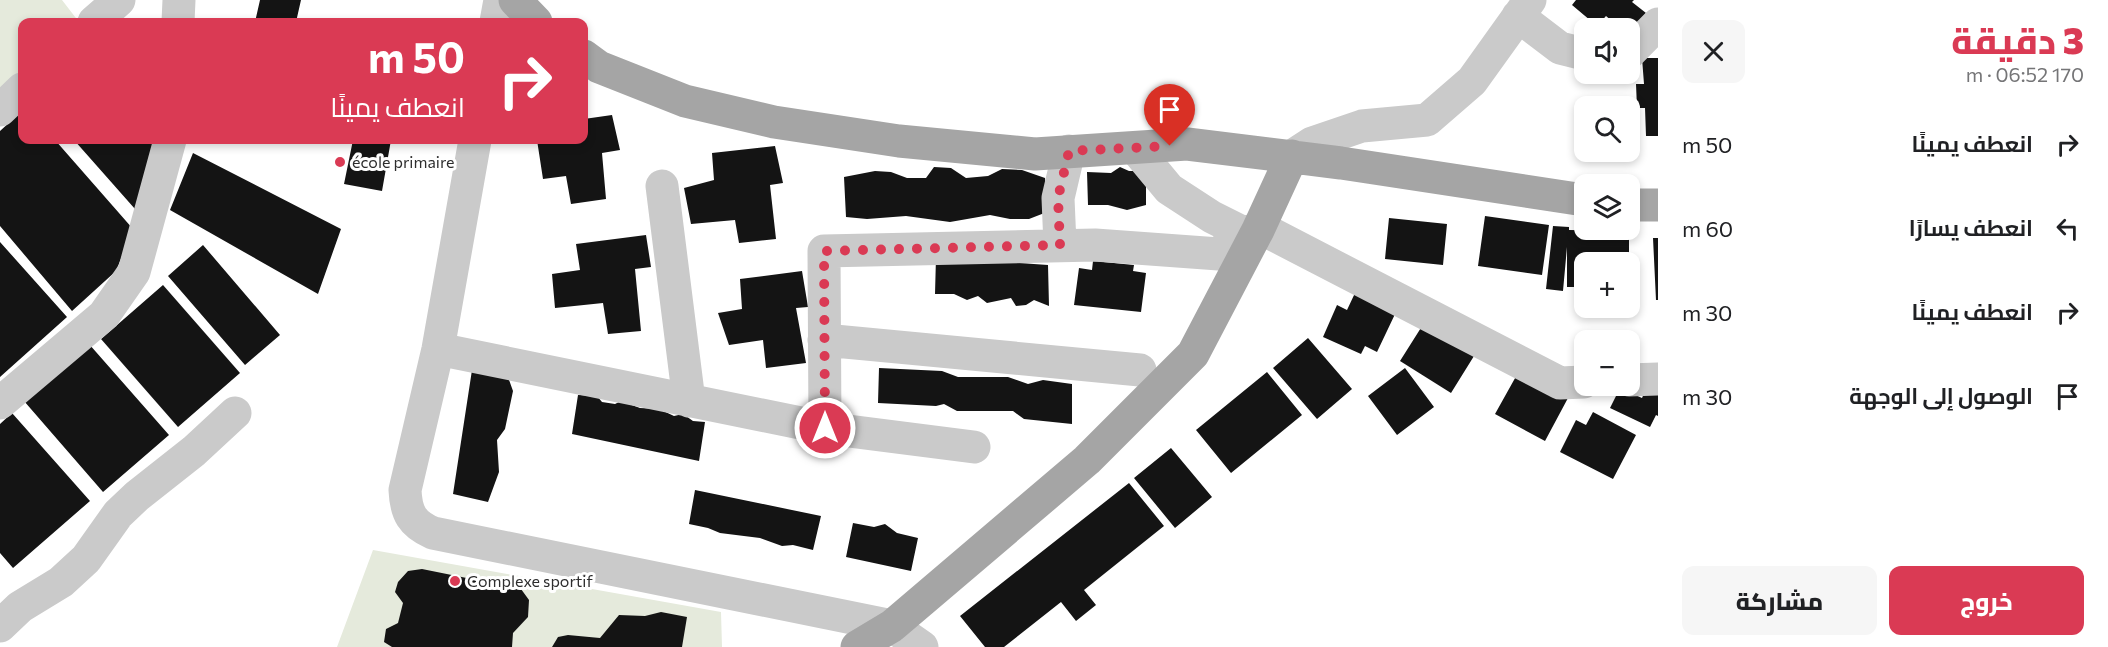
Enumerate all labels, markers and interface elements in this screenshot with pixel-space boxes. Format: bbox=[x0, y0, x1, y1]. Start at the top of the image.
text: 3 دقيقة bbox=[1951, 17, 2084, 61]
map controls bbox=[1574, 18, 1640, 396]
button: sound bbox=[1574, 18, 1640, 84]
button: close bbox=[1682, 20, 1745, 83]
text: 50 m bbox=[368, 30, 465, 82]
icon: right bbox=[486, 42, 564, 120]
text: 170 m · 06:52 bbox=[1966, 62, 2084, 86]
pin bbox=[1144, 84, 1195, 146]
text: انعطف يمينًا bbox=[330, 90, 465, 123]
icon: arrive bbox=[1153, 93, 1186, 126]
button: search bbox=[1574, 96, 1640, 162]
icon: right bbox=[2051, 128, 2084, 161]
text: انعطف يمينًا bbox=[1912, 130, 2033, 157]
text: 50 m bbox=[1682, 131, 1732, 158]
place label: école primaire bbox=[352, 152, 454, 171]
marker: école primaire bbox=[333, 155, 347, 169]
button: layers bbox=[1574, 174, 1640, 240]
icon: left bbox=[2051, 212, 2084, 245]
text: انعطف يسارًا bbox=[1909, 214, 2033, 241]
text: 60 m bbox=[1682, 215, 1733, 242]
button: + bbox=[1574, 252, 1640, 318]
icon: right bbox=[2051, 296, 2084, 329]
text: انعطف يمينًا bbox=[1912, 298, 2033, 325]
text: 30 m bbox=[1682, 299, 1732, 326]
button: − bbox=[1574, 330, 1640, 396]
icon: arrive bbox=[2051, 380, 2084, 413]
text: الوصول إلى الوجهة bbox=[1849, 382, 2033, 409]
text: 30 m bbox=[1682, 383, 1732, 410]
position arrow bbox=[793, 396, 857, 460]
button: مشاركة bbox=[1682, 566, 1877, 635]
button: خروج bbox=[1889, 566, 2084, 635]
place label: Complexe sportif bbox=[467, 571, 593, 590]
marker: Complexe sportif bbox=[448, 574, 462, 588]

